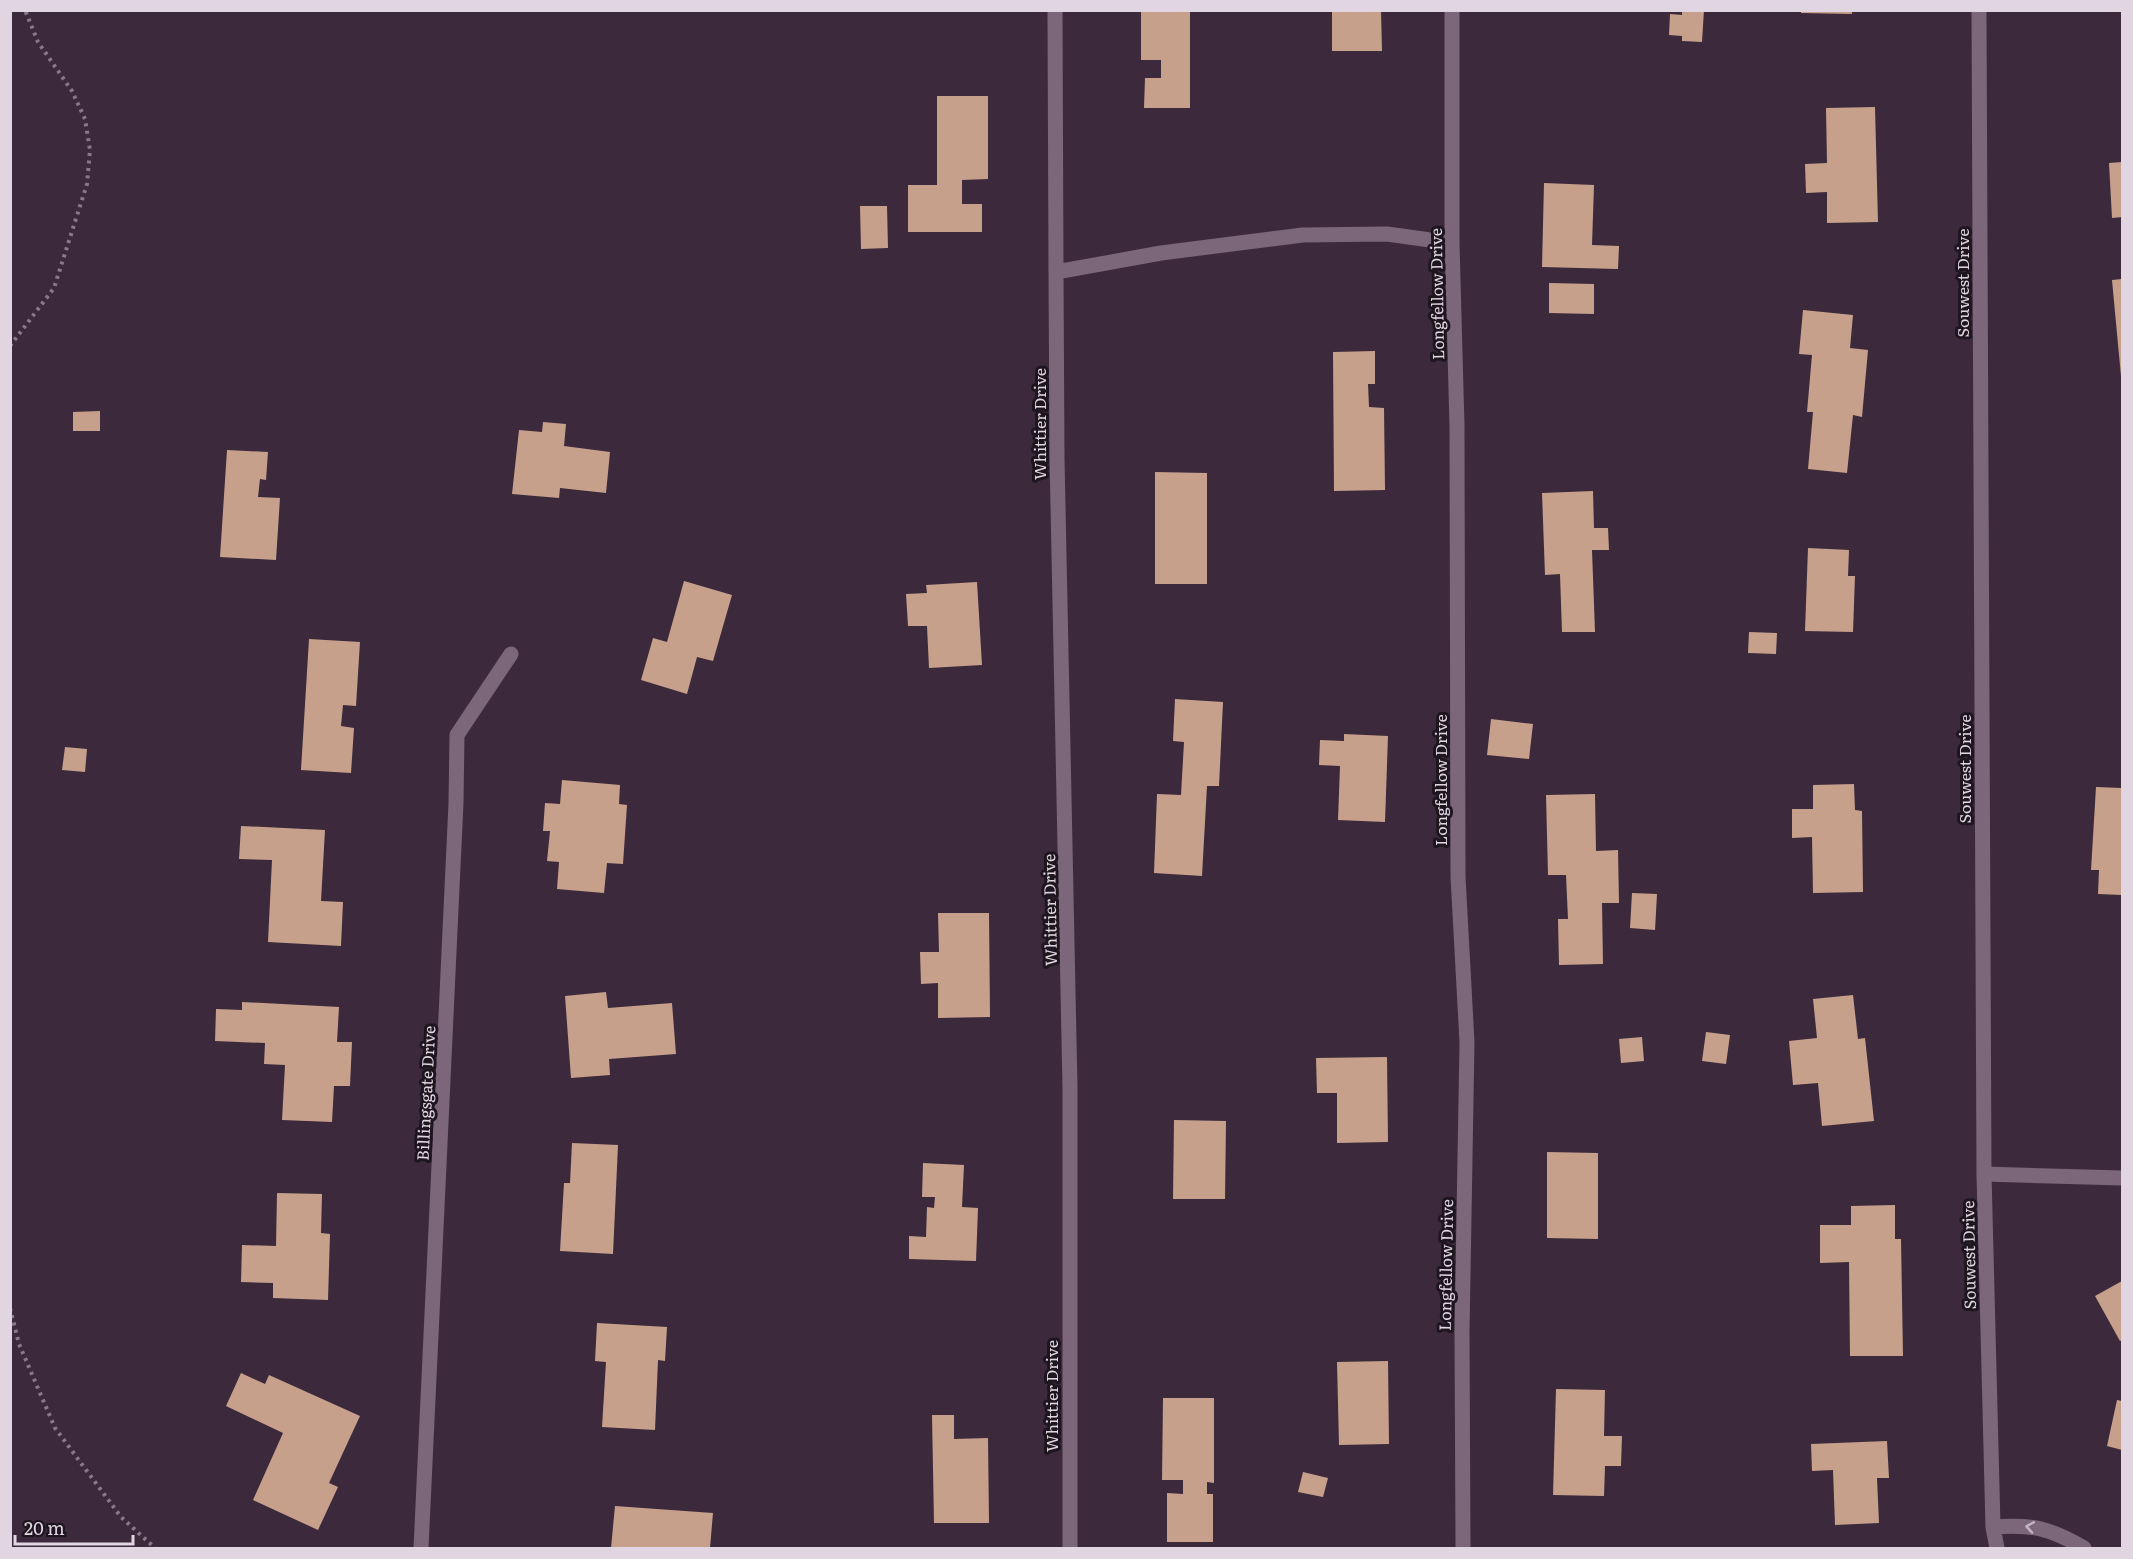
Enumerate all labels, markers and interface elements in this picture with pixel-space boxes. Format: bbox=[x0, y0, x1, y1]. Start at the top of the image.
street label: Longfellow Drive bbox=[1423, 228, 1449, 360]
street label: Souwest Drive bbox=[1950, 228, 1974, 338]
street label: Whittier Drive bbox=[1027, 368, 1051, 480]
street label: Longfellow Drive bbox=[1428, 714, 1452, 846]
street label: Souwest Drive bbox=[1952, 714, 1976, 824]
street label: Whittier Drive bbox=[1036, 854, 1062, 966]
street label: Billingsgate Drive bbox=[409, 1025, 441, 1161]
street label: Longfellow Drive bbox=[1432, 1199, 1458, 1331]
street label: Souwest Drive bbox=[1955, 1200, 1981, 1310]
street label: Whittier Drive bbox=[1039, 1340, 1063, 1452]
scale bar bbox=[15, 1508, 134, 1546]
text: 20 m bbox=[24, 1514, 65, 1541]
one-way arrow bbox=[2025, 1521, 2035, 1534]

